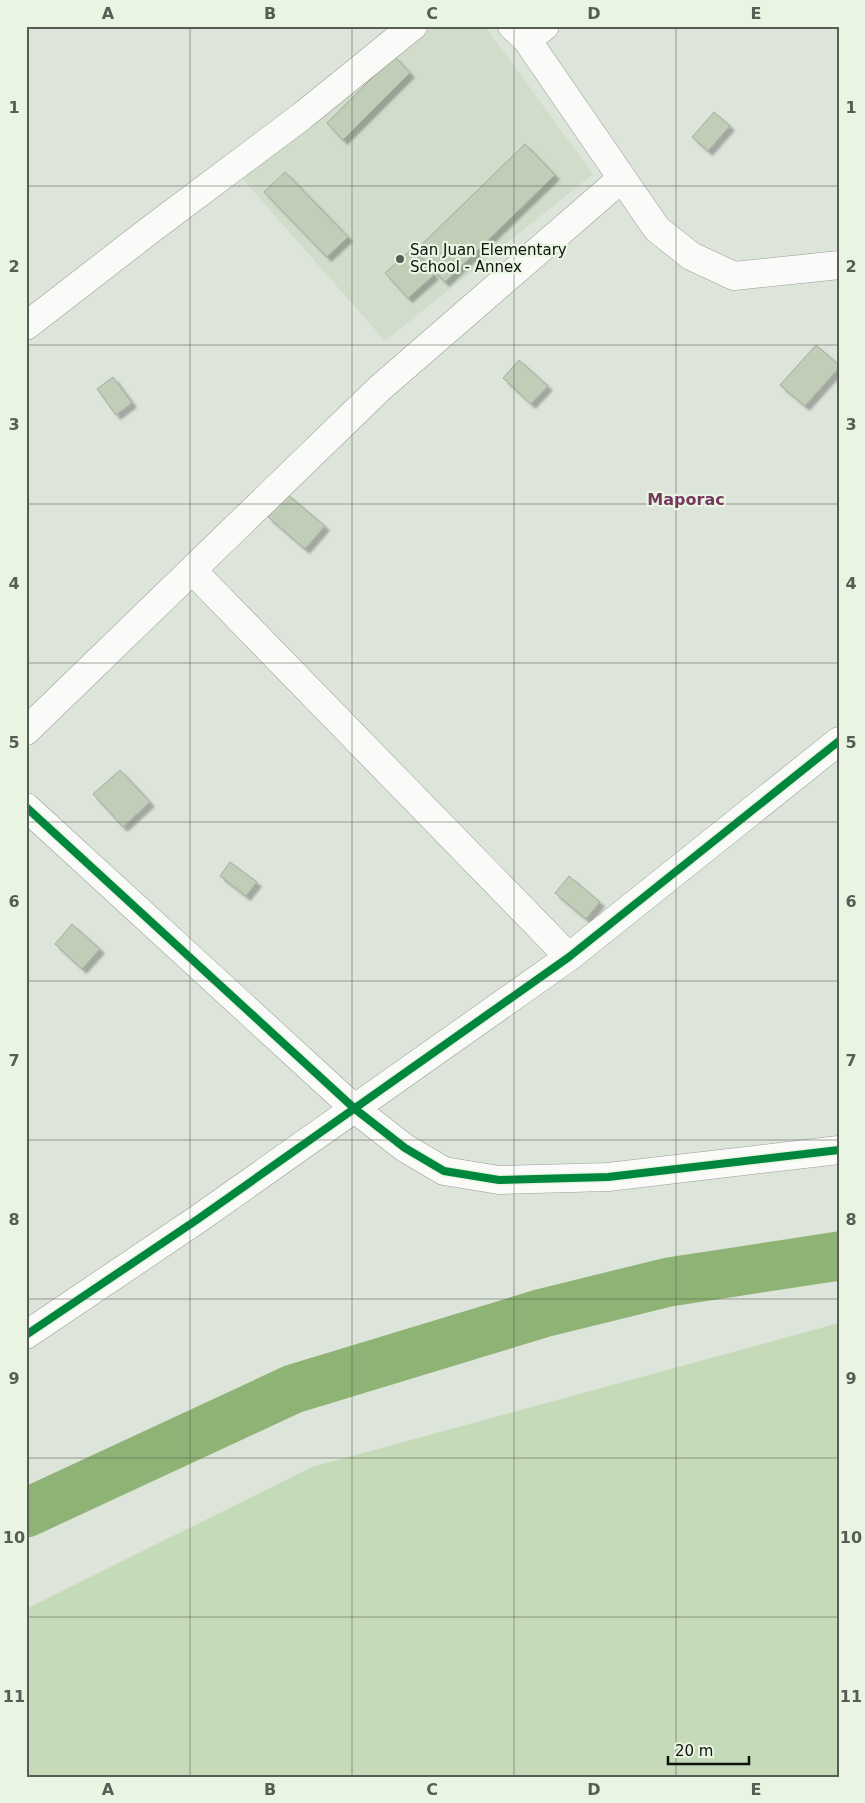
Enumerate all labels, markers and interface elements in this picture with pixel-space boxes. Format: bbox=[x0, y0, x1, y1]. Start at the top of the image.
text: A bbox=[102, 4, 115, 23]
text: B bbox=[264, 4, 276, 23]
text: C bbox=[426, 4, 438, 23]
text: D bbox=[587, 4, 601, 23]
text: E bbox=[751, 4, 761, 23]
text: 1 bbox=[8, 98, 20, 117]
text: 1 bbox=[845, 98, 857, 117]
place label: San Juan Elementary School - Annex bbox=[410, 241, 567, 276]
marker: San Juan Elementary School - Annex bbox=[394, 253, 406, 265]
text: 2 bbox=[8, 257, 20, 276]
text: 2 bbox=[845, 257, 857, 276]
text: 3 bbox=[8, 415, 20, 434]
text: 3 bbox=[845, 415, 857, 434]
district label: Maporac bbox=[647, 490, 725, 509]
text: 4 bbox=[8, 574, 20, 593]
text: 4 bbox=[845, 574, 857, 593]
text: 5 bbox=[8, 733, 20, 752]
text: 5 bbox=[845, 733, 857, 752]
text: 6 bbox=[8, 892, 20, 911]
text: 6 bbox=[845, 892, 857, 911]
text: 7 bbox=[8, 1051, 20, 1070]
text: 7 bbox=[845, 1051, 857, 1070]
text: 8 bbox=[8, 1210, 20, 1229]
text: 8 bbox=[845, 1210, 857, 1229]
text: 9 bbox=[8, 1369, 20, 1388]
text: 9 bbox=[845, 1369, 857, 1388]
text: 10 bbox=[3, 1528, 25, 1547]
text: 10 bbox=[840, 1528, 862, 1547]
text: 11 bbox=[3, 1687, 25, 1706]
text: 11 bbox=[840, 1687, 862, 1706]
scale bar bbox=[668, 1733, 749, 1765]
text: 20 m bbox=[675, 1742, 713, 1760]
text: A bbox=[102, 1780, 115, 1799]
text: B bbox=[264, 1780, 276, 1799]
text: C bbox=[426, 1780, 438, 1799]
text: D bbox=[587, 1780, 601, 1799]
text: E bbox=[751, 1780, 761, 1799]

